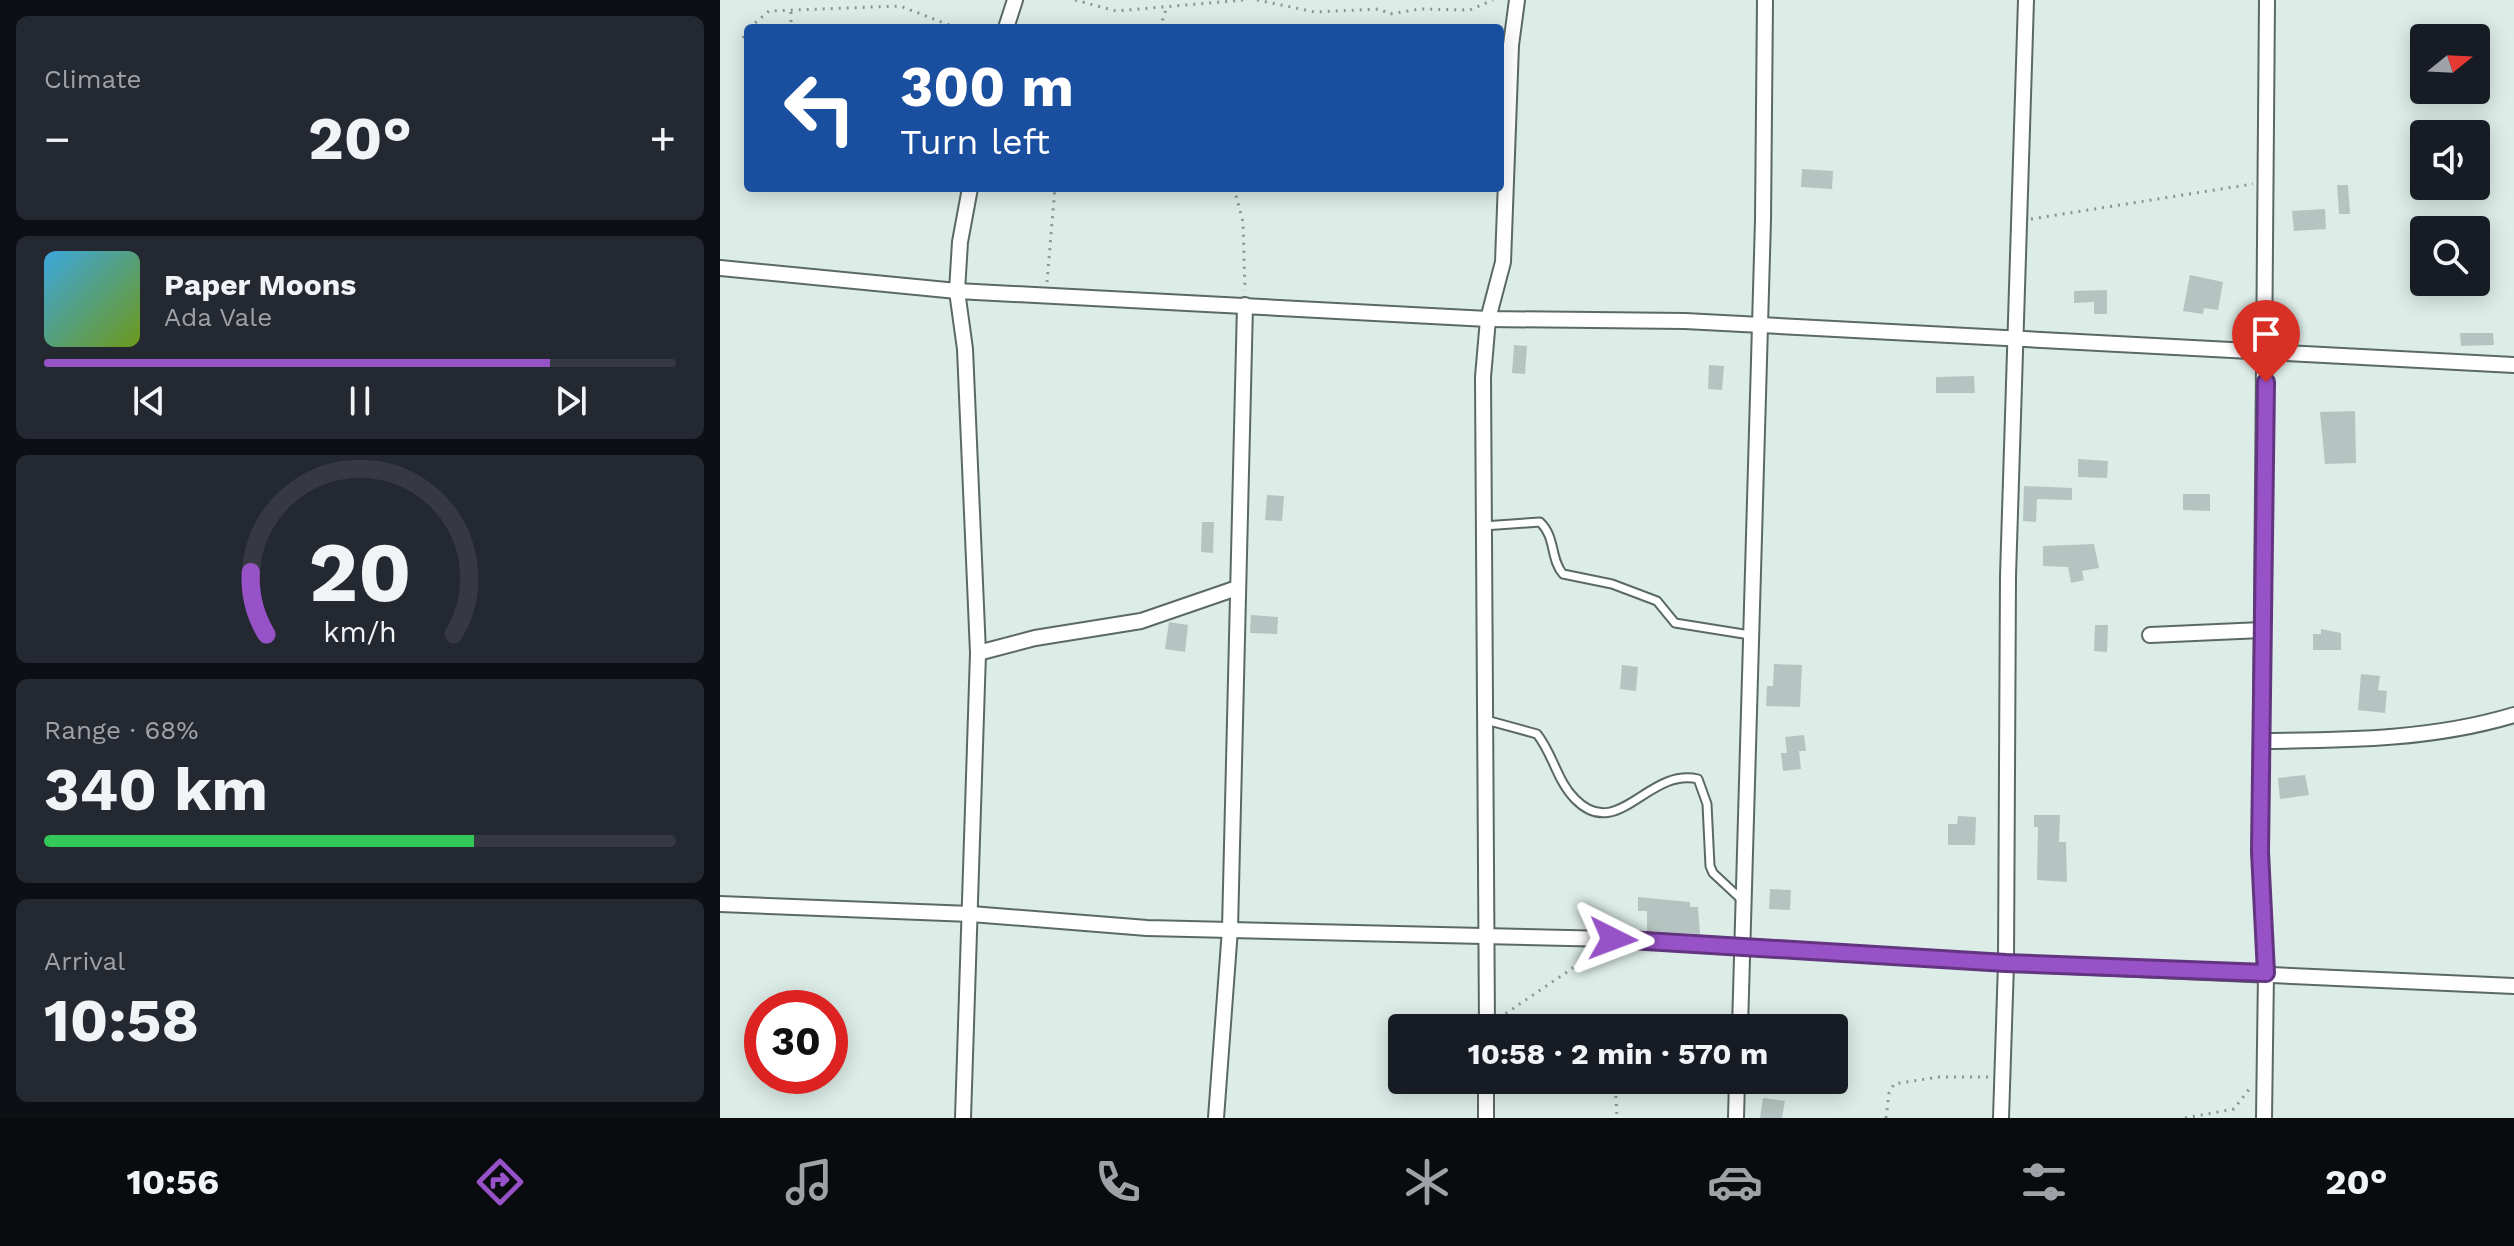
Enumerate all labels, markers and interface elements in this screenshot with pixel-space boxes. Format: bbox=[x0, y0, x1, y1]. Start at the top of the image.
north arrow bbox=[2410, 24, 2490, 104]
map controls bbox=[2410, 24, 2490, 296]
text: 300 m bbox=[900, 54, 1074, 120]
icon: left bbox=[768, 56, 872, 160]
text: Climate bbox=[44, 64, 142, 94]
text: 20° bbox=[308, 103, 412, 174]
text: − bbox=[44, 113, 71, 165]
text: + bbox=[649, 113, 676, 165]
button: sound bbox=[2410, 120, 2490, 200]
text: Turn left bbox=[900, 121, 1050, 163]
button: search bbox=[2410, 216, 2490, 296]
text: Paper Moons bbox=[164, 267, 356, 302]
pin bbox=[2232, 300, 2300, 382]
text: Ada Vale bbox=[164, 302, 272, 332]
icon: arrive bbox=[2244, 312, 2288, 356]
icon: previous bbox=[127, 379, 171, 423]
icon: pause bbox=[338, 379, 382, 423]
icon: next bbox=[549, 379, 593, 423]
text: 20 bbox=[308, 524, 412, 621]
text: km/h bbox=[323, 615, 397, 649]
text: Range · 68% bbox=[44, 715, 199, 745]
text: 340 km bbox=[44, 754, 268, 825]
position arrow bbox=[1571, 897, 1655, 981]
text: Arrival bbox=[44, 946, 125, 976]
text: 10:58 bbox=[44, 985, 199, 1056]
speed limit sign: 30 bbox=[744, 990, 848, 1094]
text: 10:58 · 2 min · 570 m bbox=[1468, 1036, 1768, 1071]
icon: directions bbox=[472, 1154, 528, 1210]
icon: music bbox=[781, 1154, 837, 1210]
icon: phone bbox=[1090, 1154, 1146, 1210]
icon: climate bbox=[1399, 1154, 1455, 1210]
icon: car bbox=[1707, 1154, 1763, 1210]
icon: filters bbox=[2016, 1154, 2072, 1210]
text: 10:56 bbox=[126, 1161, 219, 1203]
text: 20° bbox=[2325, 1161, 2388, 1203]

